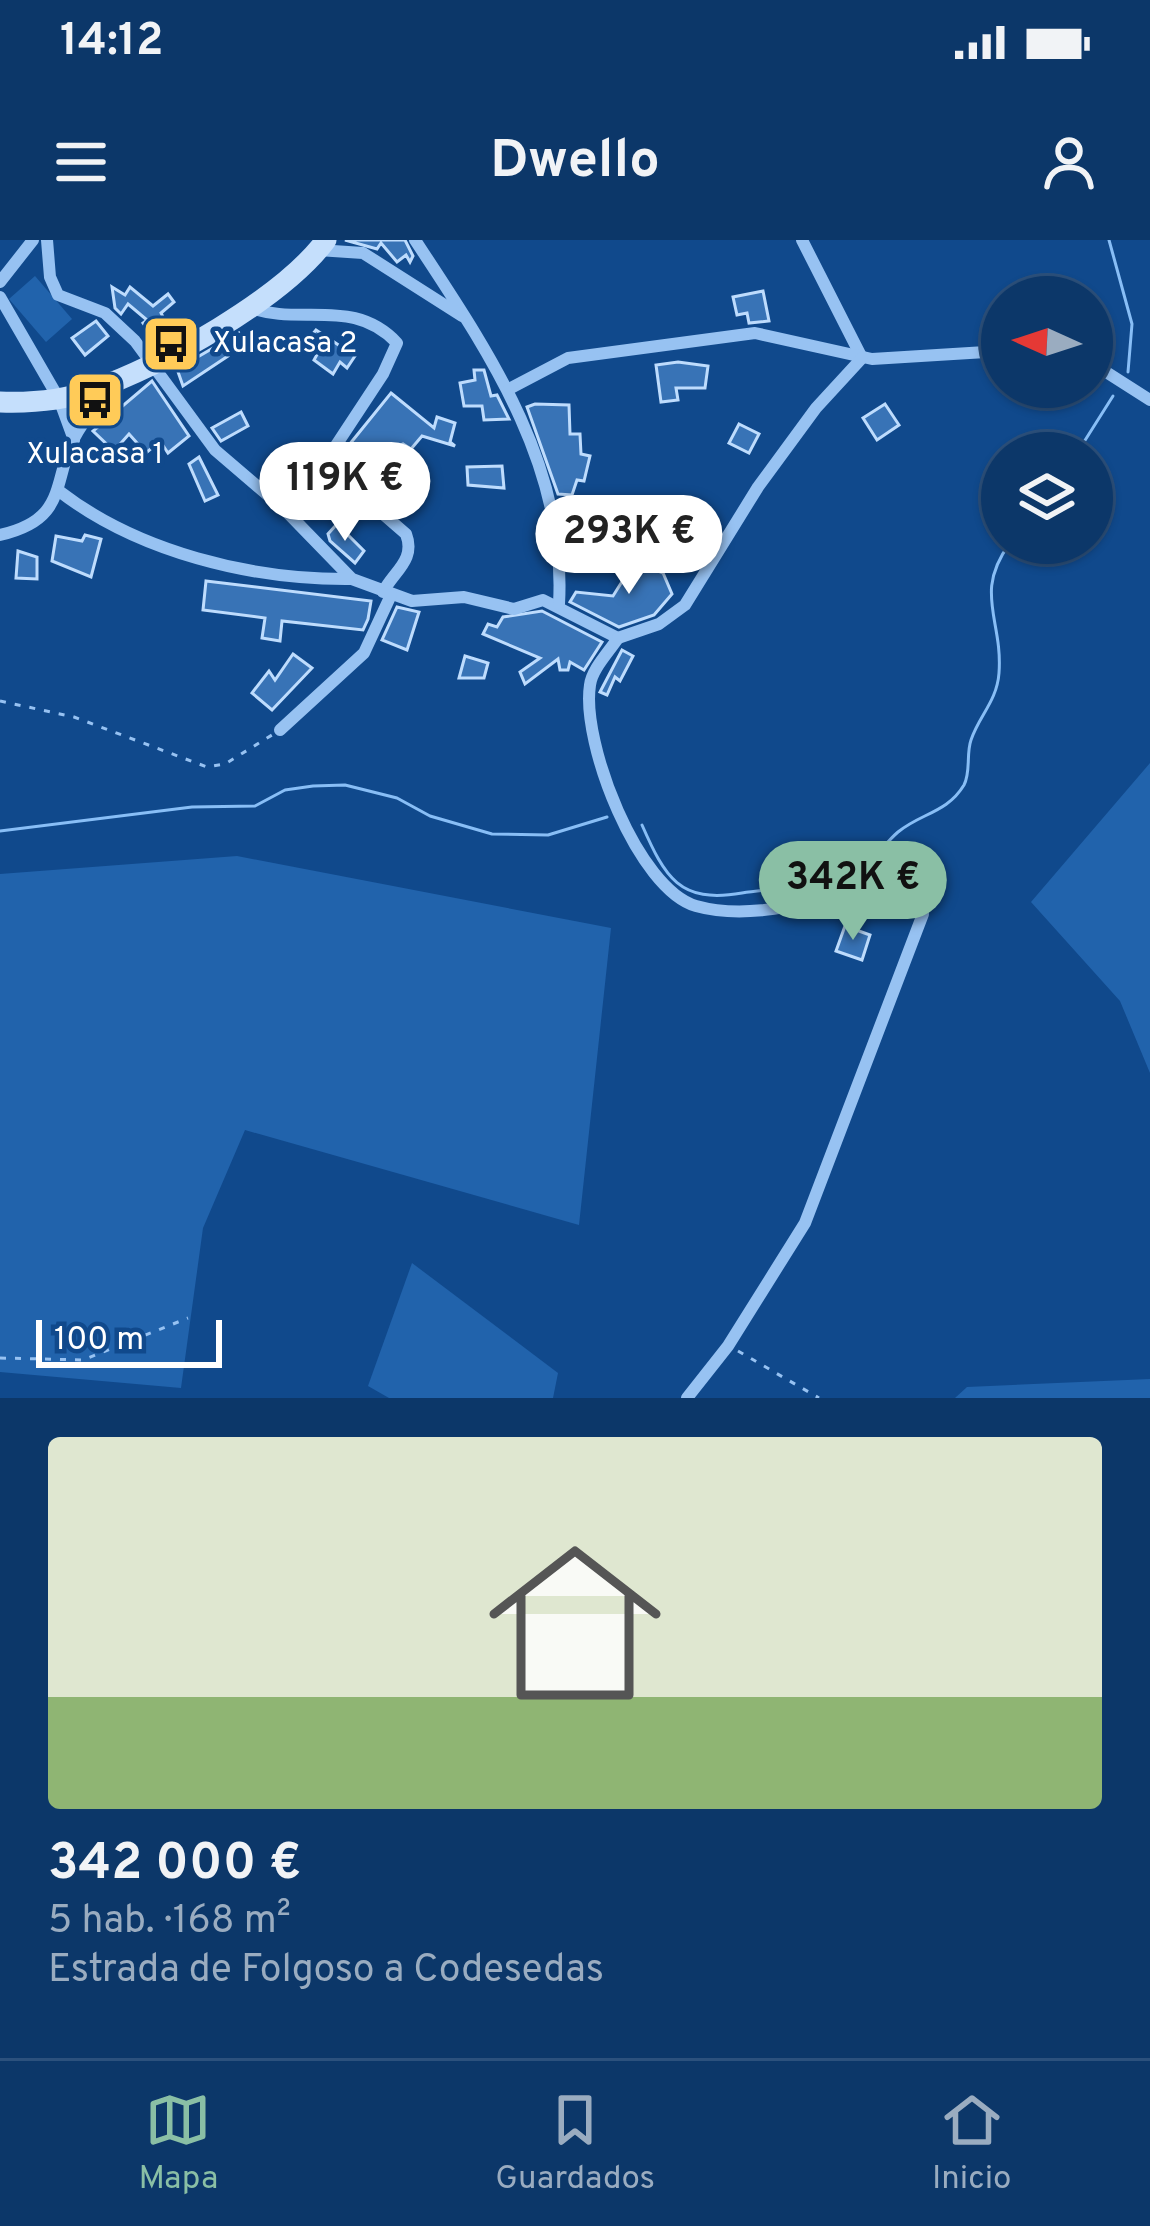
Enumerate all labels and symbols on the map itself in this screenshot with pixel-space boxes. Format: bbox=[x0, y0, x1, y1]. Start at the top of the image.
north arrow bbox=[981, 276, 1113, 408]
bus stop icon: Xulacasa 2 bbox=[140, 313, 202, 375]
place label: Xulacasa 2 bbox=[213, 326, 357, 363]
bus stop icon: Xulacasa 1 bbox=[64, 369, 126, 431]
place label: Xulacasa 1 bbox=[26, 437, 164, 474]
pin: 119K € bbox=[247, 442, 443, 544]
pin: 293K € bbox=[531, 495, 727, 597]
pin: 342K € bbox=[755, 841, 951, 943]
scale bar bbox=[36, 1314, 222, 1367]

